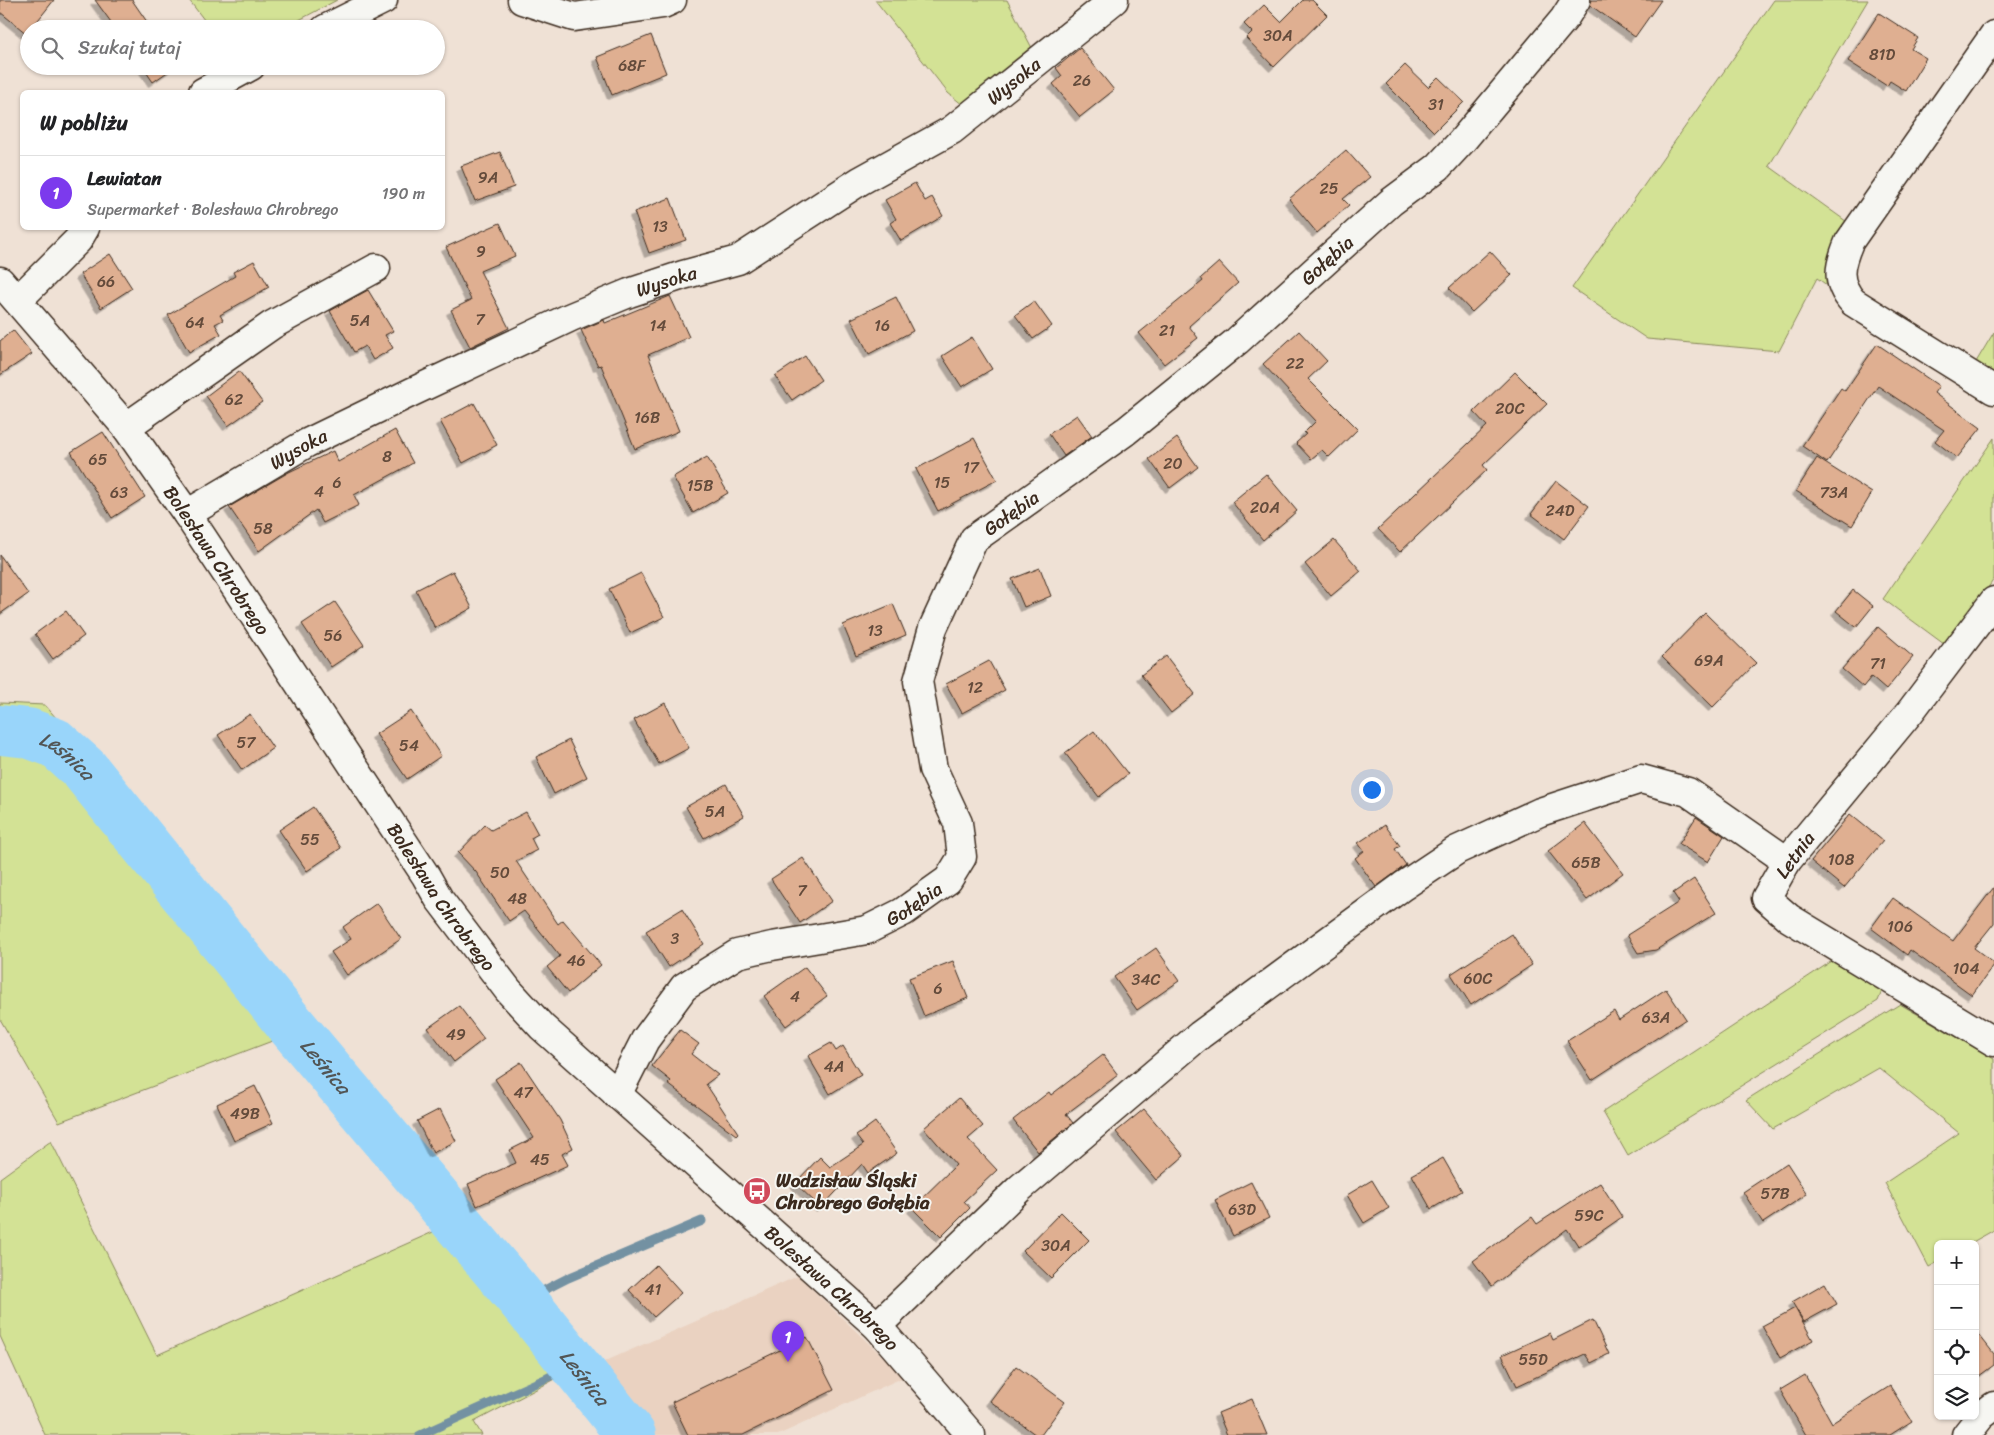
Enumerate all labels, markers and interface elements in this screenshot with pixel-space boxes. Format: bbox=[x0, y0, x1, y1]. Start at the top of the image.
search box bbox=[20, 20, 445, 75]
house number: 30A bbox=[1263, 21, 1293, 50]
text: Szukaj tutaj bbox=[78, 31, 181, 64]
icon: search bbox=[38, 34, 66, 62]
house number: 81D bbox=[1869, 40, 1895, 69]
street label: Wysoka bbox=[979, 48, 1049, 113]
house number: 68F bbox=[618, 51, 647, 80]
house number: 26 bbox=[1073, 66, 1091, 95]
house number: 31 bbox=[1428, 90, 1444, 119]
text: W pobliżu bbox=[40, 104, 128, 142]
text: Lewiatan bbox=[87, 162, 162, 195]
house number: 9A bbox=[478, 163, 498, 192]
house number: 25 bbox=[1319, 174, 1339, 203]
text: 1 bbox=[53, 179, 59, 208]
text: 190 m bbox=[382, 179, 425, 208]
text: Supermarket · Bolesława Chrobrego bbox=[87, 195, 338, 224]
house number: 13 bbox=[652, 212, 668, 241]
street label: Gołębia bbox=[1292, 226, 1361, 293]
house number: 9 bbox=[476, 237, 486, 266]
street label: Wysoka bbox=[631, 255, 701, 306]
house number: 66 bbox=[97, 267, 115, 296]
house number: 7 bbox=[475, 305, 485, 334]
house number: 5A bbox=[350, 306, 370, 335]
house number: 64 bbox=[185, 308, 205, 337]
house number: 14 bbox=[650, 311, 666, 340]
house number: 16 bbox=[874, 311, 890, 340]
house number: 21 bbox=[1159, 316, 1175, 345]
house number: 22 bbox=[1286, 349, 1304, 378]
house number: 62 bbox=[225, 385, 243, 414]
house number: 20C bbox=[1495, 394, 1525, 423]
house number: 16B bbox=[634, 403, 660, 432]
street label: Wysoka bbox=[263, 419, 333, 478]
house number: 8 bbox=[382, 442, 392, 471]
house number: 65 bbox=[89, 445, 108, 474]
house number: 20 bbox=[1163, 449, 1183, 478]
house number: 17 bbox=[963, 453, 980, 482]
house number: 6 bbox=[332, 468, 342, 497]
house number: 15 bbox=[934, 468, 951, 497]
house number: 15B bbox=[687, 471, 713, 500]
house number: 4 bbox=[314, 477, 324, 506]
house number: 63 bbox=[110, 478, 128, 507]
street label: Bolesława Chrobrego bbox=[155, 478, 279, 642]
house number: 73A bbox=[1820, 478, 1848, 507]
street label: Gołębia bbox=[976, 481, 1046, 544]
house number: 20A bbox=[1250, 493, 1280, 522]
house number: 24D bbox=[1546, 496, 1575, 525]
house number: 58 bbox=[253, 514, 273, 543]
house number: 13 bbox=[867, 616, 883, 645]
house number: 56 bbox=[324, 621, 342, 650]
house number: 69A bbox=[1694, 646, 1724, 675]
house number: 71 bbox=[1870, 649, 1886, 678]
house number: 12 bbox=[967, 673, 983, 702]
water label: Leśnica bbox=[34, 721, 106, 790]
house number: 57 bbox=[237, 728, 256, 757]
house number: 54 bbox=[399, 731, 419, 760]
your location bbox=[1359, 777, 1385, 803]
house number: 5A bbox=[705, 797, 725, 826]
street label: Bolesława Chrobrego bbox=[378, 816, 505, 979]
street label: Letnia bbox=[1766, 824, 1824, 886]
house number: 55 bbox=[300, 825, 320, 854]
house number: 108 bbox=[1828, 845, 1855, 874]
house number: 65B bbox=[1572, 848, 1600, 877]
house number: 50 bbox=[490, 858, 510, 887]
street label: Gołębia bbox=[880, 872, 950, 935]
house number: 7 bbox=[797, 876, 807, 905]
house number: 48 bbox=[507, 884, 527, 913]
house number: 106 bbox=[1887, 912, 1913, 941]
house number: 3 bbox=[671, 924, 680, 953]
house number: 46 bbox=[566, 946, 586, 975]
house number: 104 bbox=[1953, 954, 1979, 983]
house number: 60C bbox=[1463, 964, 1493, 993]
house number: 34C bbox=[1132, 965, 1160, 994]
house number: 6 bbox=[933, 974, 943, 1003]
house number: 4 bbox=[790, 982, 800, 1011]
house number: 63A bbox=[1642, 1003, 1670, 1032]
house number: 49 bbox=[446, 1020, 466, 1049]
water label: Leśnica bbox=[291, 1030, 361, 1104]
house number: 4A bbox=[824, 1052, 844, 1081]
house number: 47 bbox=[513, 1078, 533, 1107]
house number: 49B bbox=[230, 1099, 260, 1128]
house number: 45 bbox=[530, 1145, 550, 1174]
place label: Wodzisław Śląski Chrobrego Gołębia bbox=[775, 1164, 930, 1219]
bus stop icon: Wodzisław Śląski Chrobrego Gołębia bbox=[742, 1176, 772, 1206]
house number: 57B bbox=[1760, 1179, 1790, 1208]
house number: 63D bbox=[1228, 1195, 1256, 1224]
house number: 59C bbox=[1574, 1201, 1604, 1230]
street label: Bolesława Chrobrego bbox=[757, 1216, 908, 1359]
house number: 30A bbox=[1041, 1231, 1071, 1260]
map controls bbox=[1934, 1240, 1979, 1420]
button: + bbox=[1934, 1240, 1979, 1285]
house number: 41 bbox=[645, 1275, 662, 1304]
button: − bbox=[1934, 1285, 1979, 1330]
pin: 1 bbox=[772, 1321, 804, 1362]
button: locate bbox=[1934, 1330, 1979, 1375]
water label: Leśnica bbox=[551, 1341, 620, 1415]
house number: 55D bbox=[1518, 1345, 1548, 1374]
button: layers bbox=[1934, 1375, 1979, 1420]

